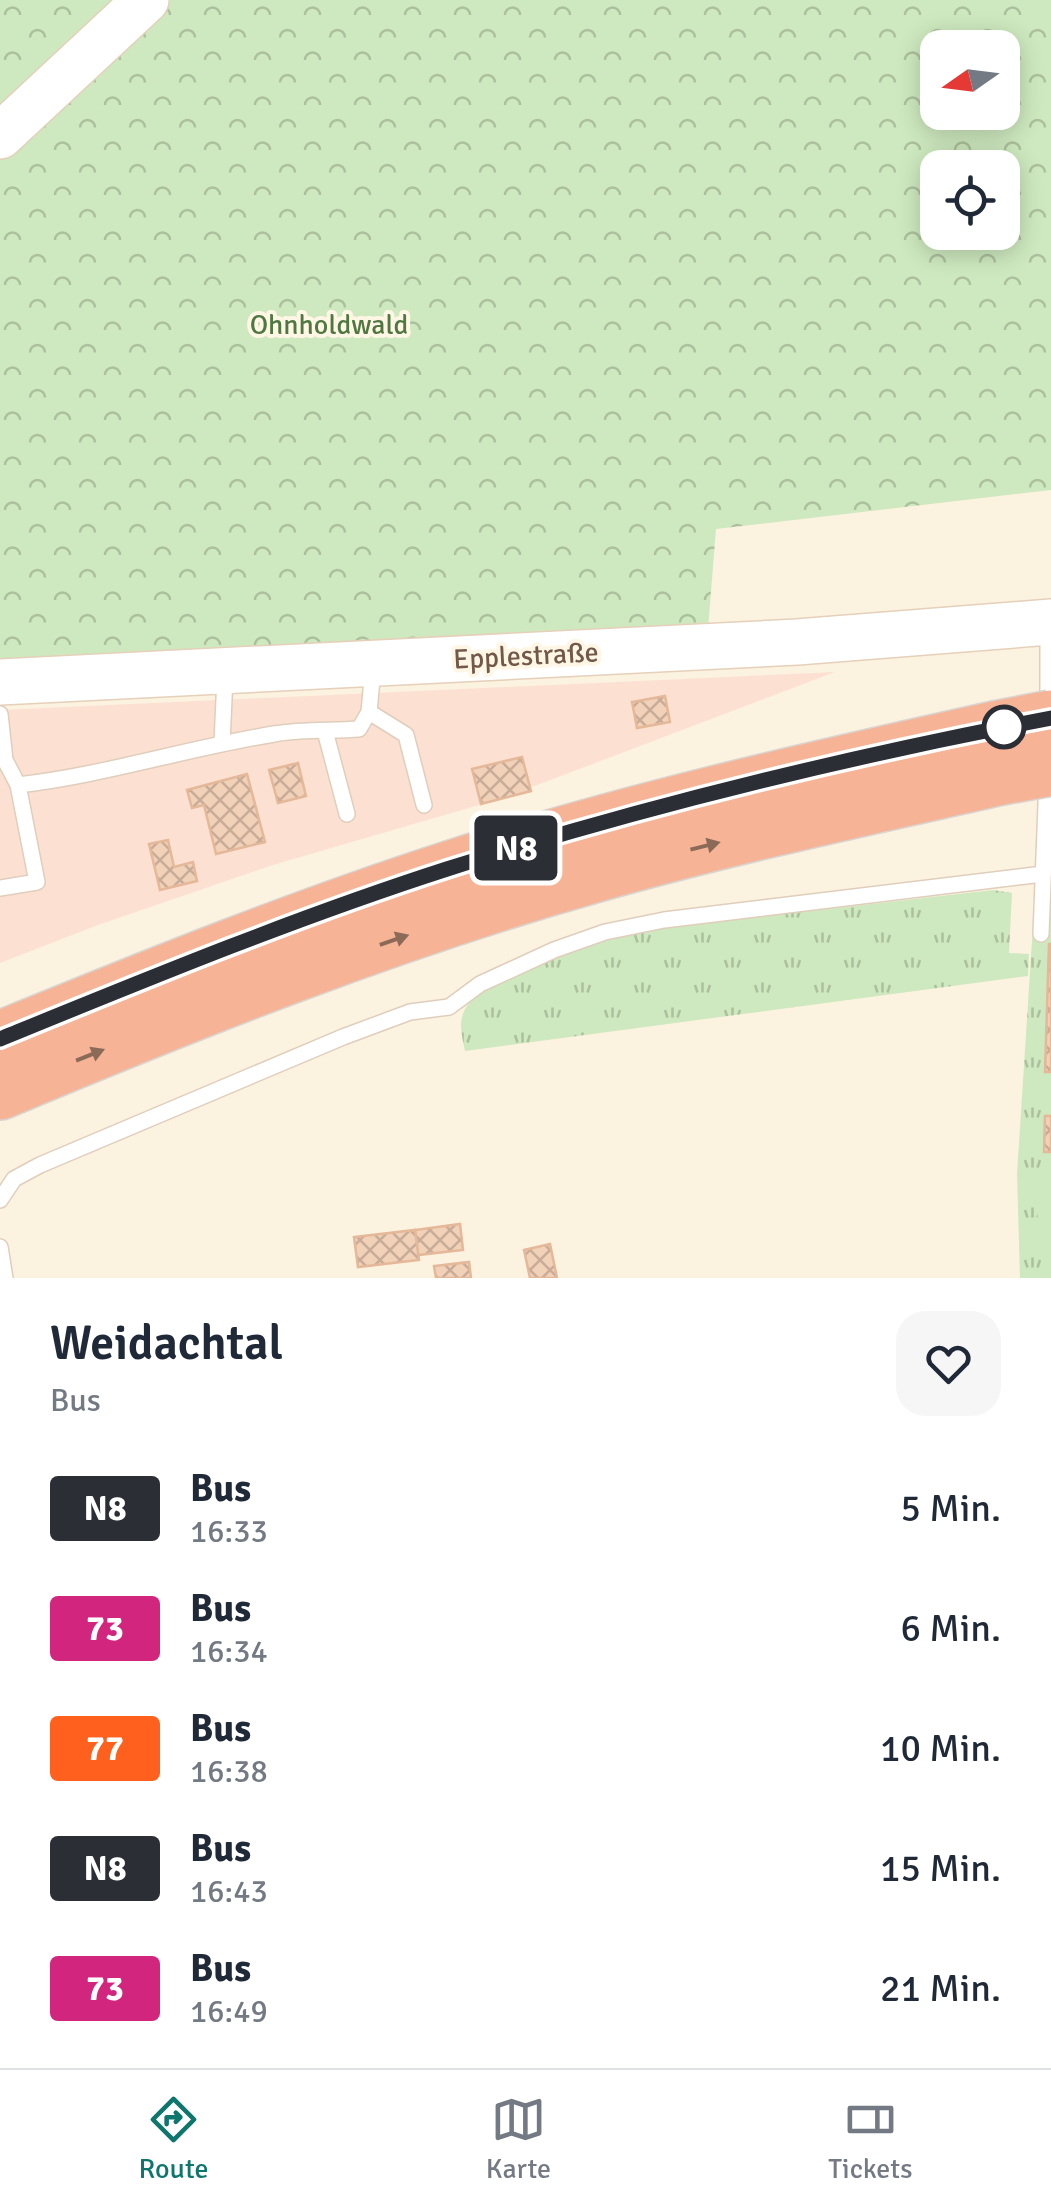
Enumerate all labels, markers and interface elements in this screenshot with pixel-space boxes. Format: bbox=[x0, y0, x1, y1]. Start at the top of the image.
north arrow bbox=[920, 30, 1020, 130]
map controls bbox=[920, 30, 1020, 250]
button: locate bbox=[920, 150, 1020, 250]
park label: Ohnholdwald bbox=[250, 308, 408, 342]
street label: Epplestraße bbox=[453, 635, 599, 677]
unlabelled marker bbox=[983, 706, 1025, 748]
line badge: N8 bbox=[471, 816, 561, 880]
text: N8 bbox=[494, 827, 538, 870]
one-way arrow bbox=[690, 838, 721, 853]
one-way arrow bbox=[379, 931, 409, 946]
one-way arrow bbox=[76, 1047, 106, 1063]
button: heart bbox=[896, 1311, 1001, 1416]
text: Weidachtal bbox=[50, 1314, 283, 1373]
text: Bus bbox=[50, 1381, 101, 1420]
text: Bus bbox=[190, 1465, 251, 1512]
text: 5 Min. bbox=[900, 1485, 1001, 1532]
text: N8 bbox=[83, 1487, 127, 1530]
text: 16:33 bbox=[190, 1512, 268, 1551]
text: Bus bbox=[190, 1585, 251, 1632]
text: 6 Min. bbox=[900, 1605, 1001, 1652]
text: 73 bbox=[86, 1607, 124, 1650]
text: 16:34 bbox=[190, 1632, 268, 1671]
text: Bus bbox=[190, 1705, 251, 1752]
text: 10 Min. bbox=[880, 1725, 1001, 1772]
text: 77 bbox=[86, 1727, 124, 1770]
text: 16:38 bbox=[190, 1752, 268, 1791]
text: Bus bbox=[190, 1825, 251, 1872]
text: 15 Min. bbox=[880, 1845, 1001, 1892]
text: N8 bbox=[83, 1847, 127, 1890]
text: 16:43 bbox=[190, 1872, 268, 1911]
text: Bus bbox=[190, 1945, 251, 1992]
text: 21 Min. bbox=[880, 1965, 1001, 2012]
text: 73 bbox=[86, 1967, 124, 2010]
text: 16:49 bbox=[190, 1992, 268, 2031]
tab: Route bbox=[139, 2092, 209, 2186]
tab: Karte bbox=[486, 2092, 551, 2186]
tab: Tickets bbox=[828, 2092, 912, 2186]

